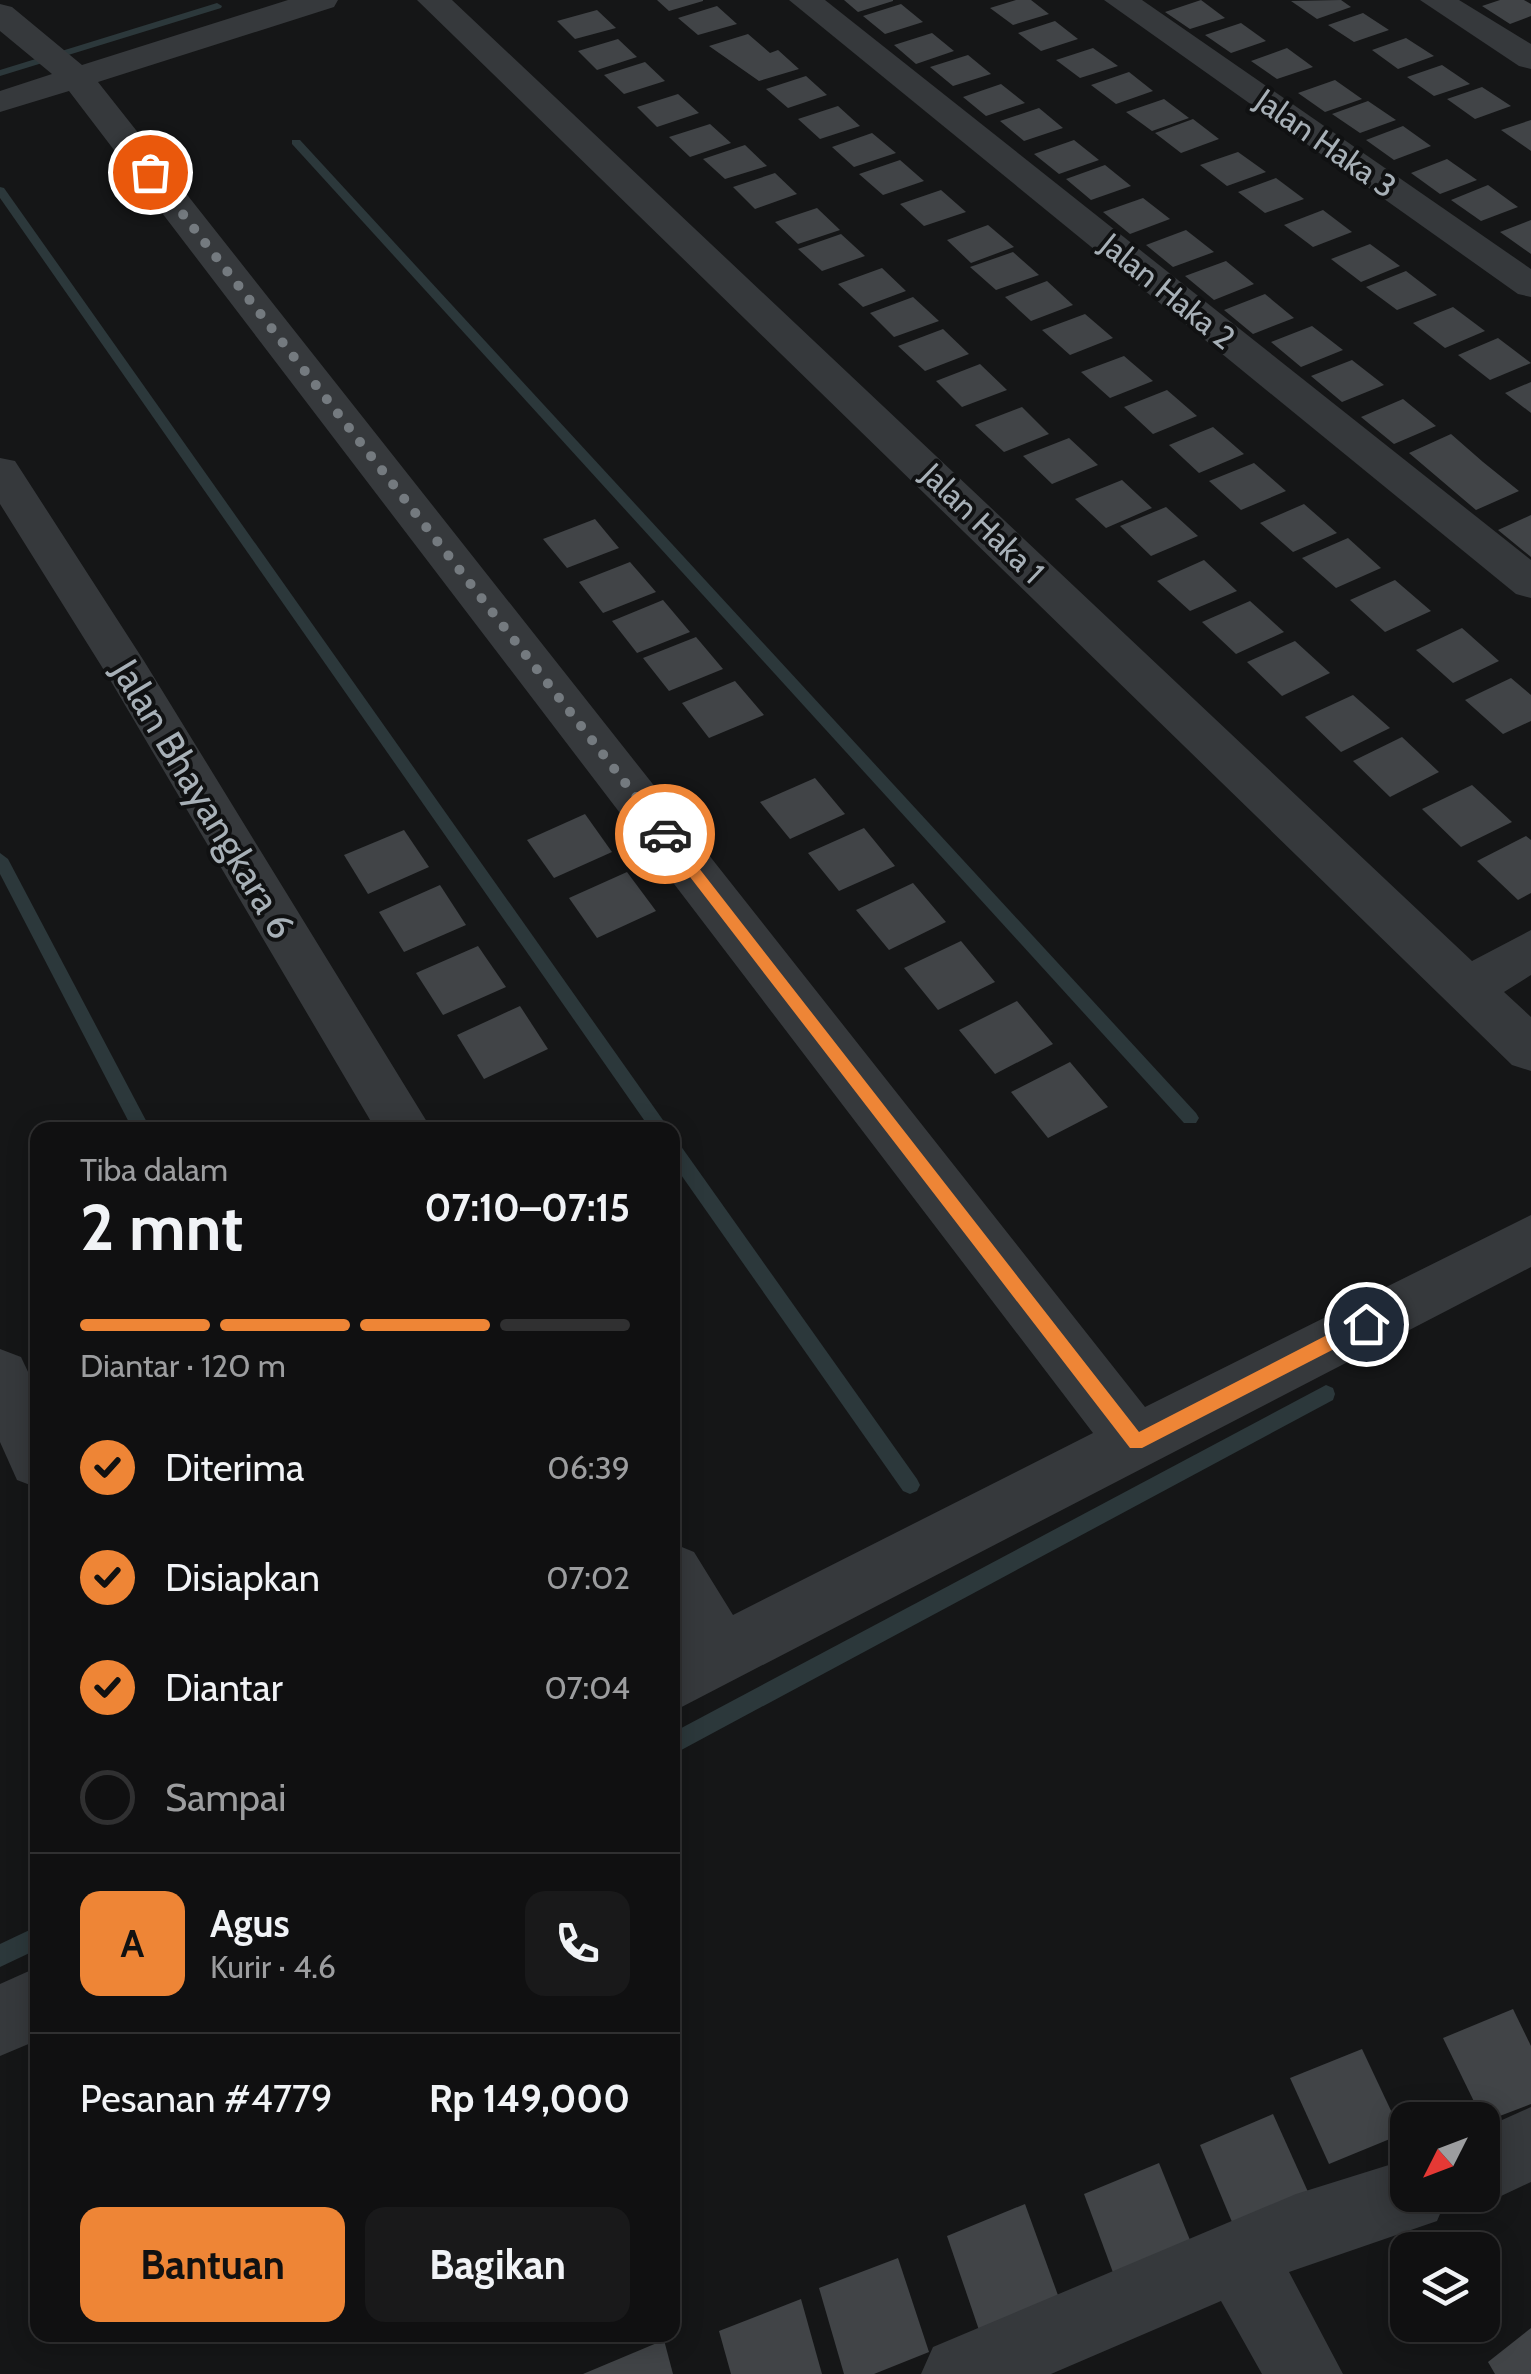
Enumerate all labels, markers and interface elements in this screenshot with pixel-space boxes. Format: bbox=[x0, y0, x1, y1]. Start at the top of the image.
street label: Jalan Haka 3 bbox=[1247, 80, 1404, 206]
pin bbox=[108, 130, 193, 215]
icon: bag bbox=[123, 145, 178, 200]
street label: Jalan Haka 2 bbox=[1092, 224, 1243, 357]
street label: Jalan Haka 1 bbox=[913, 454, 1053, 591]
street label: Jalan Bhayangkara 6 bbox=[102, 650, 306, 947]
courier bbox=[615, 784, 715, 884]
icon: car bbox=[638, 807, 693, 862]
text: Tiba dalam bbox=[80, 1150, 228, 1189]
text: 07:10–07:15 bbox=[424, 1184, 630, 1231]
text: 2 mnt bbox=[80, 1187, 243, 1266]
pin bbox=[1324, 1282, 1409, 1367]
icon: home bbox=[1339, 1297, 1394, 1352]
text: Diantar · 120 m bbox=[80, 1346, 286, 1385]
icon: check bbox=[80, 1440, 135, 1495]
text: Diterima bbox=[165, 1444, 304, 1491]
text: 06:39 bbox=[547, 1448, 630, 1487]
icon: check bbox=[80, 1550, 135, 1605]
text: Disiapkan bbox=[165, 1554, 320, 1601]
text: 07:02 bbox=[546, 1558, 630, 1597]
icon: check bbox=[80, 1660, 135, 1715]
text: Diantar bbox=[165, 1664, 283, 1711]
text: 07:04 bbox=[544, 1668, 630, 1707]
text: Sampai bbox=[165, 1774, 286, 1821]
button: phone bbox=[525, 1891, 630, 1996]
text: Agus bbox=[210, 1900, 290, 1947]
text: A bbox=[121, 1920, 144, 1967]
text: Kurir · 4.6 bbox=[210, 1947, 336, 1986]
text: Pesanan #4779 bbox=[80, 2075, 332, 2122]
text: Rp 149,000 bbox=[429, 2075, 630, 2122]
north arrow bbox=[1390, 2102, 1500, 2212]
map controls bbox=[1390, 2102, 1500, 2342]
button: Bantuan bbox=[80, 2207, 345, 2322]
button: Bagikan bbox=[365, 2207, 630, 2322]
button: layers bbox=[1390, 2232, 1500, 2342]

